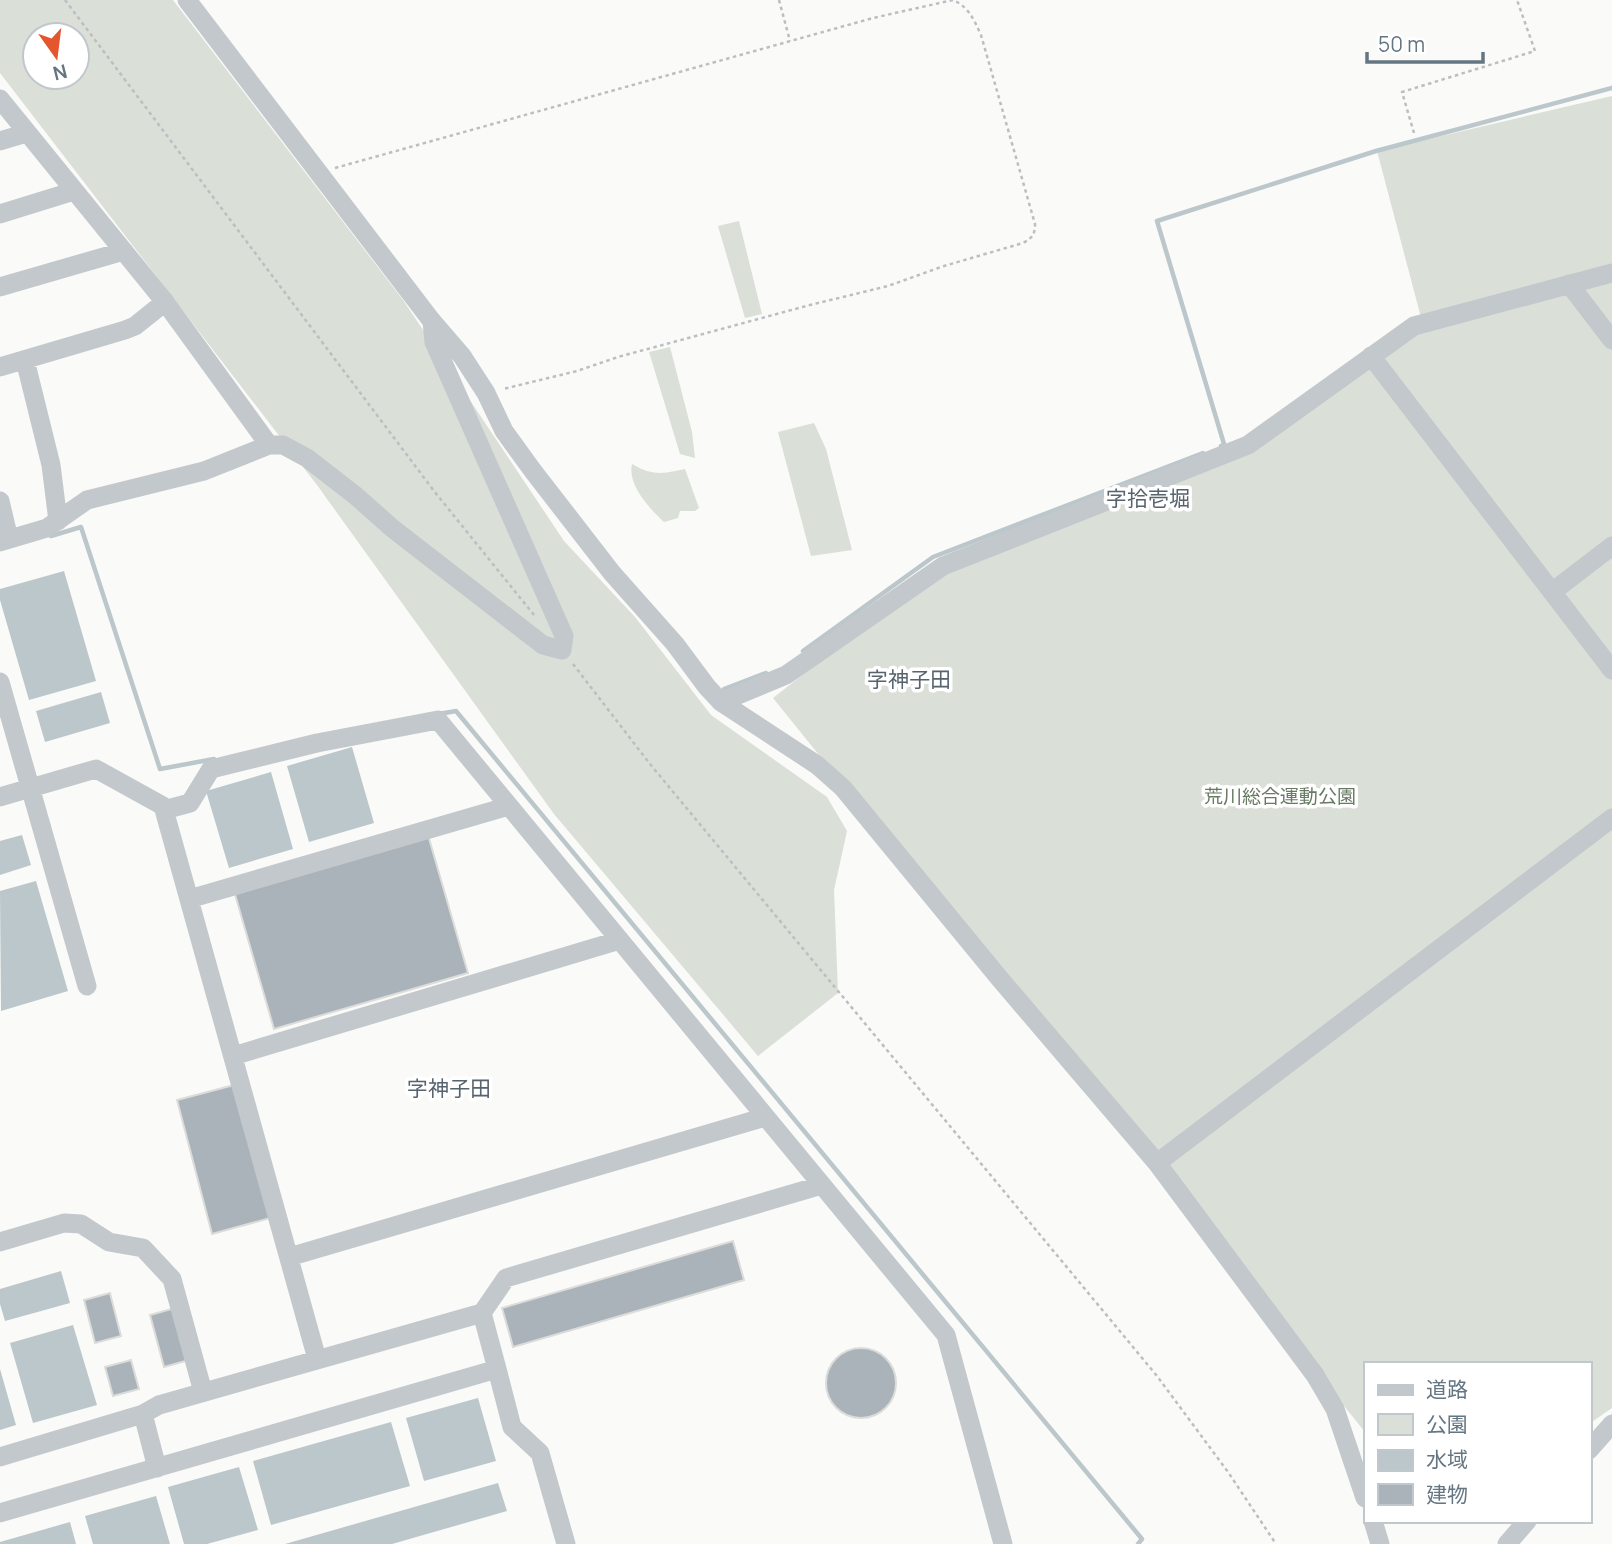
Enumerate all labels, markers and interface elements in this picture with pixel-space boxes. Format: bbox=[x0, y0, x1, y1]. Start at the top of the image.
north arrow bbox=[21, 21, 91, 91]
scale bar bbox=[1367, 21, 1482, 65]
text: 50 m bbox=[1378, 30, 1425, 58]
text: N bbox=[50, 58, 70, 87]
district label: 字拾壱堀 bbox=[1106, 484, 1190, 512]
district label: 字神子田 bbox=[867, 665, 951, 693]
park label: 荒川総合運動公園 bbox=[1204, 783, 1356, 809]
district label: 字神子田 bbox=[407, 1074, 491, 1102]
legend bbox=[1364, 1362, 1591, 1523]
text: 道路 bbox=[1426, 1375, 1468, 1403]
text: 公園 bbox=[1426, 1410, 1468, 1438]
text: 水域 bbox=[1426, 1445, 1468, 1473]
text: 建物 bbox=[1426, 1480, 1468, 1508]

